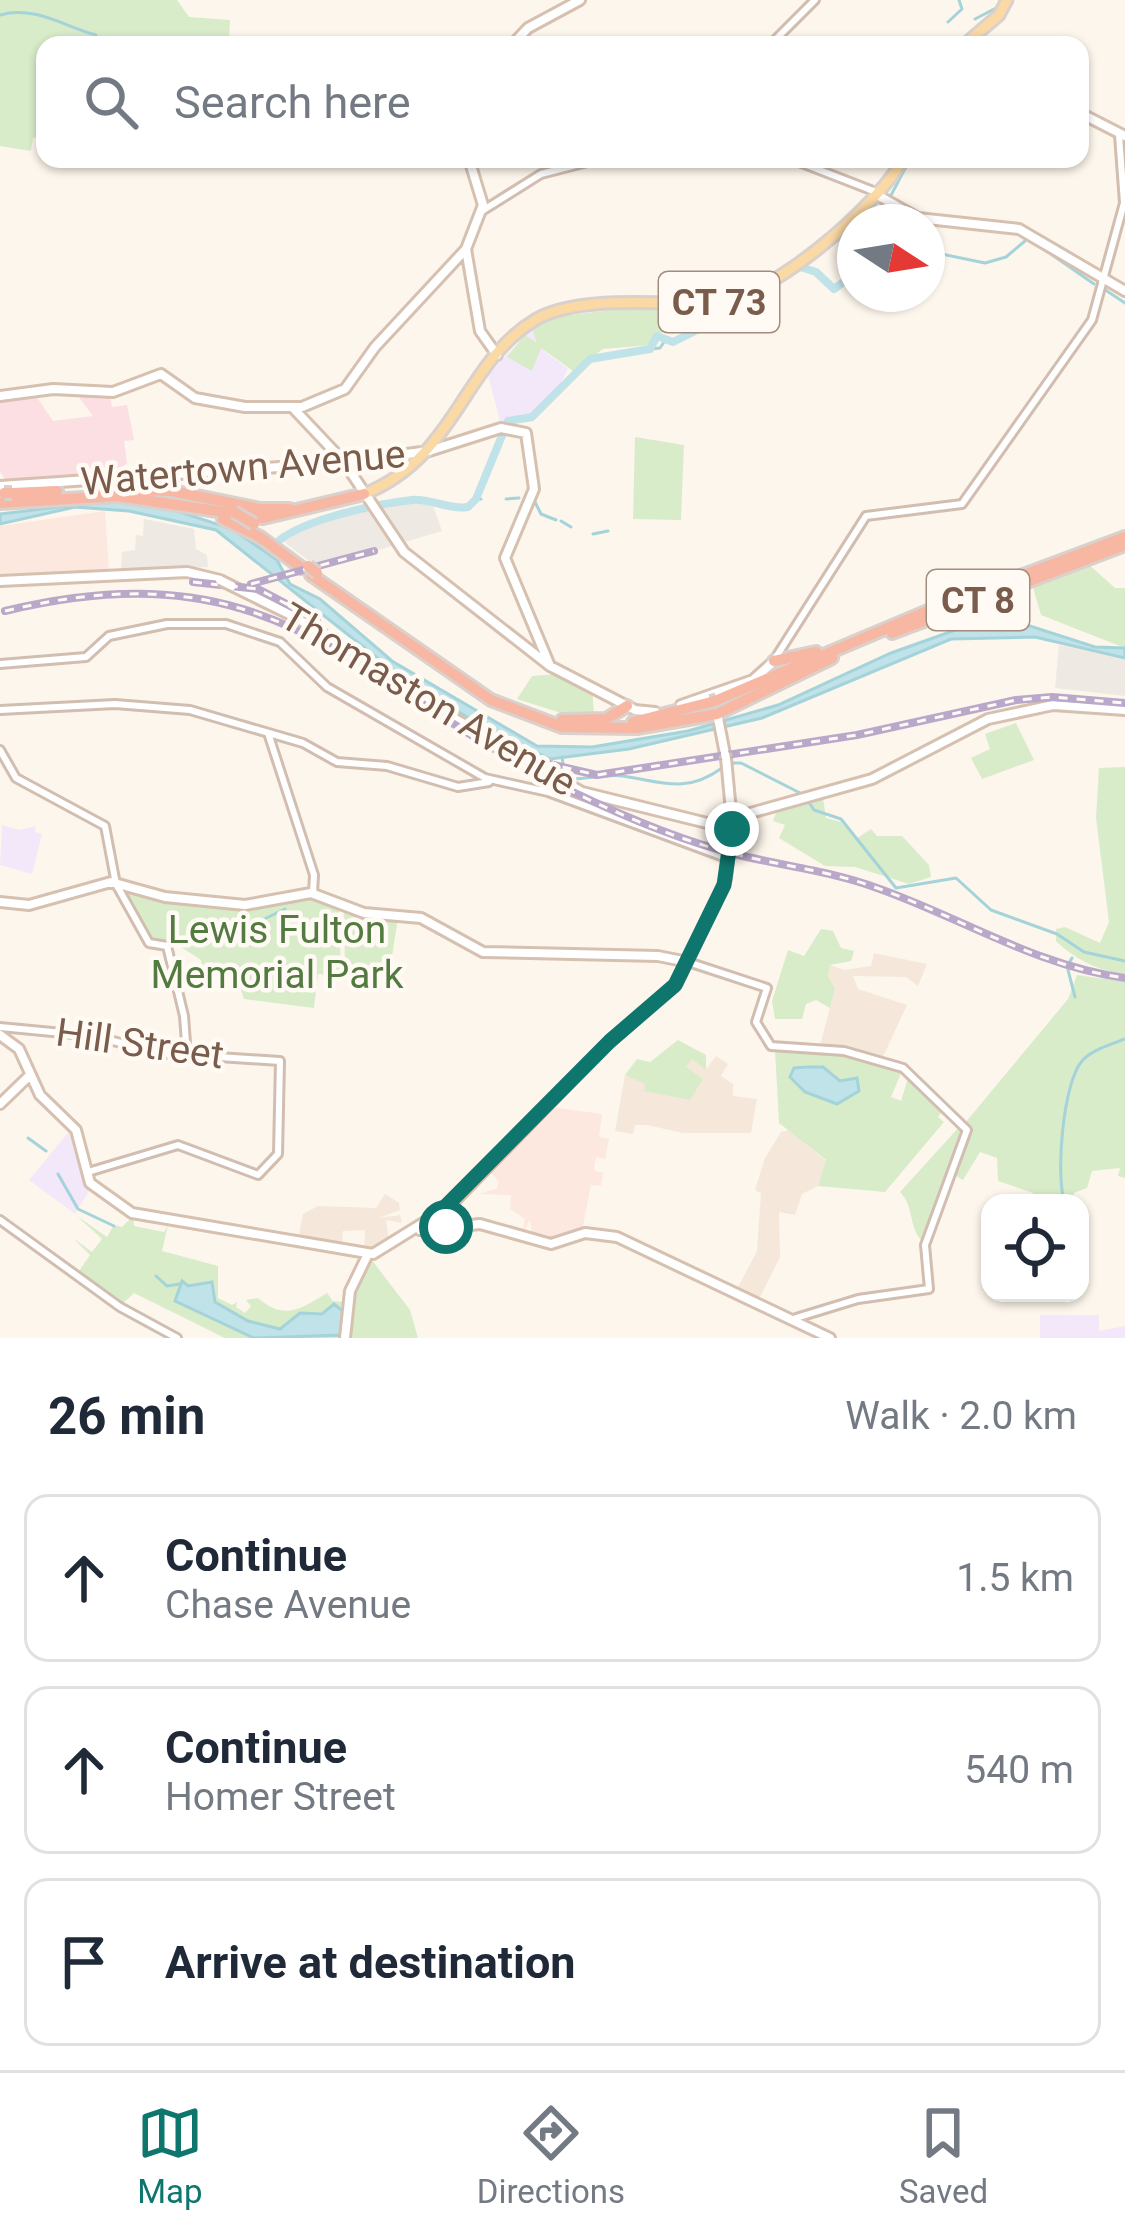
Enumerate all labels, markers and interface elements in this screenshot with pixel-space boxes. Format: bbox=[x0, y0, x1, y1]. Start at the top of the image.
search box bbox=[36, 36, 1089, 168]
icon: search bbox=[78, 69, 144, 135]
text: Search here bbox=[174, 76, 411, 129]
north arrow bbox=[837, 204, 945, 312]
road number: CT 73 bbox=[659, 272, 779, 332]
street label: Watertown Avenue bbox=[79, 431, 407, 505]
road number: CT 8 bbox=[927, 570, 1029, 630]
street label: Thomaston Avenue bbox=[273, 594, 584, 806]
route end bbox=[705, 802, 759, 856]
park label: Lewis Fulton Memorial Park bbox=[151, 907, 404, 998]
street label: Hill Street bbox=[53, 1009, 227, 1079]
map controls bbox=[981, 1194, 1089, 1302]
button: locate bbox=[981, 1194, 1089, 1302]
route start bbox=[419, 1200, 473, 1254]
text: 26 min bbox=[48, 1387, 205, 1446]
text: Walk · 2.0 km bbox=[845, 1393, 1077, 1439]
text: Continue bbox=[165, 1529, 347, 1582]
icon: ahead bbox=[51, 1545, 117, 1611]
text: 1.5 km bbox=[956, 1555, 1074, 1601]
text: Chase Avenue bbox=[165, 1582, 411, 1628]
text: Continue bbox=[165, 1721, 347, 1774]
icon: ahead bbox=[51, 1737, 117, 1803]
text: 540 m bbox=[964, 1747, 1074, 1793]
text: Homer Street bbox=[165, 1774, 396, 1820]
icon: arrive bbox=[51, 1929, 117, 1995]
text: Arrive at destination bbox=[165, 1936, 576, 1989]
tab: Map bbox=[137, 2100, 203, 2211]
tab: Directions bbox=[477, 2100, 625, 2211]
tab: Saved bbox=[899, 2100, 988, 2211]

